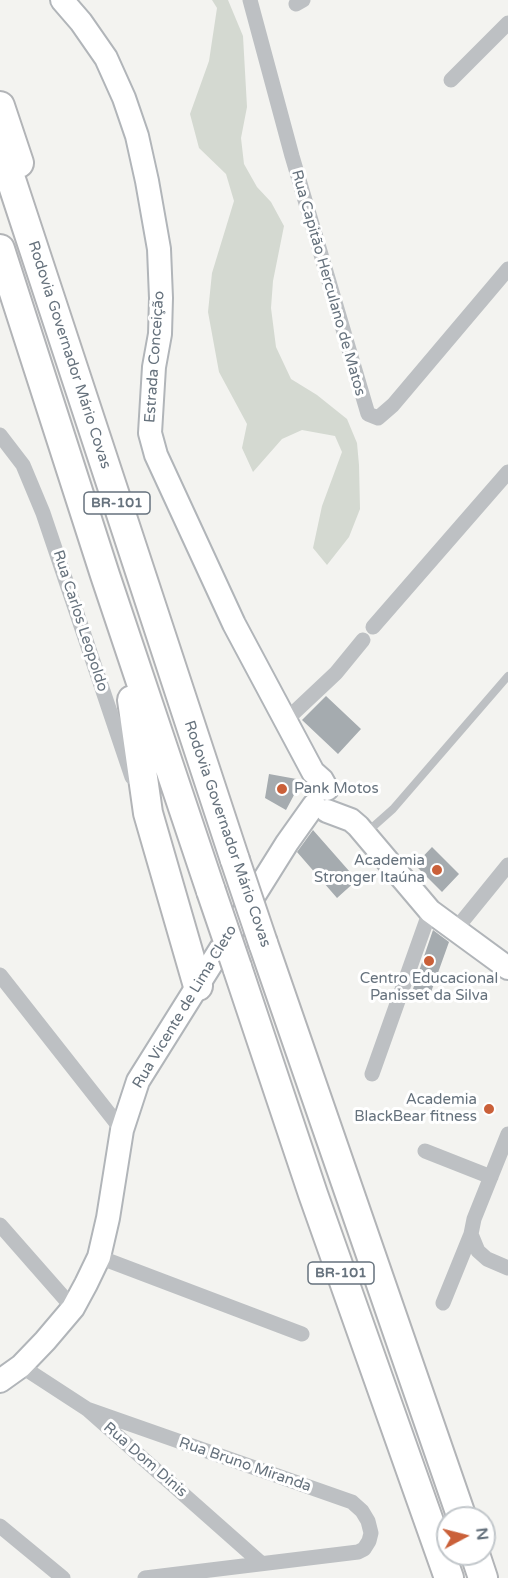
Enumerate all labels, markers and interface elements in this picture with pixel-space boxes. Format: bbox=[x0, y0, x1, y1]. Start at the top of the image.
street label: Rua Capitão Herculano de Matos bbox=[287, 168, 369, 398]
street label: Rodovia Governador Mário Covas bbox=[24, 239, 114, 471]
street label: Estrada Conceição bbox=[141, 290, 169, 424]
road number: BR-101 bbox=[84, 492, 150, 514]
street label: Rua Carlos Leopoldo bbox=[49, 548, 111, 694]
street label: Rodovia Governador Mário Covas bbox=[180, 718, 274, 950]
place label: Pank Motos bbox=[294, 780, 379, 798]
marker: Pank Motos bbox=[275, 782, 289, 796]
place label: Academia Stronger Itaúna bbox=[314, 852, 425, 887]
marker: Academia Stronger Itaúna bbox=[430, 863, 444, 877]
street label: Rua Vicente de Lima Cleto bbox=[129, 922, 241, 1092]
marker: Centro Educacional Panisset da Silva bbox=[422, 954, 436, 968]
place label: Centro Educacional Panisset da Silva bbox=[360, 970, 498, 1005]
place label: Academia BlackBear fitness bbox=[354, 1091, 477, 1126]
marker: Academia BlackBear fitness bbox=[482, 1102, 496, 1116]
road number: BR-101 bbox=[308, 1262, 374, 1284]
street label: Rua Dom Dinis bbox=[100, 1419, 190, 1501]
street label: Rua Bruno Miranda bbox=[176, 1434, 314, 1496]
north arrow bbox=[436, 1506, 496, 1566]
text: N bbox=[471, 1526, 493, 1542]

